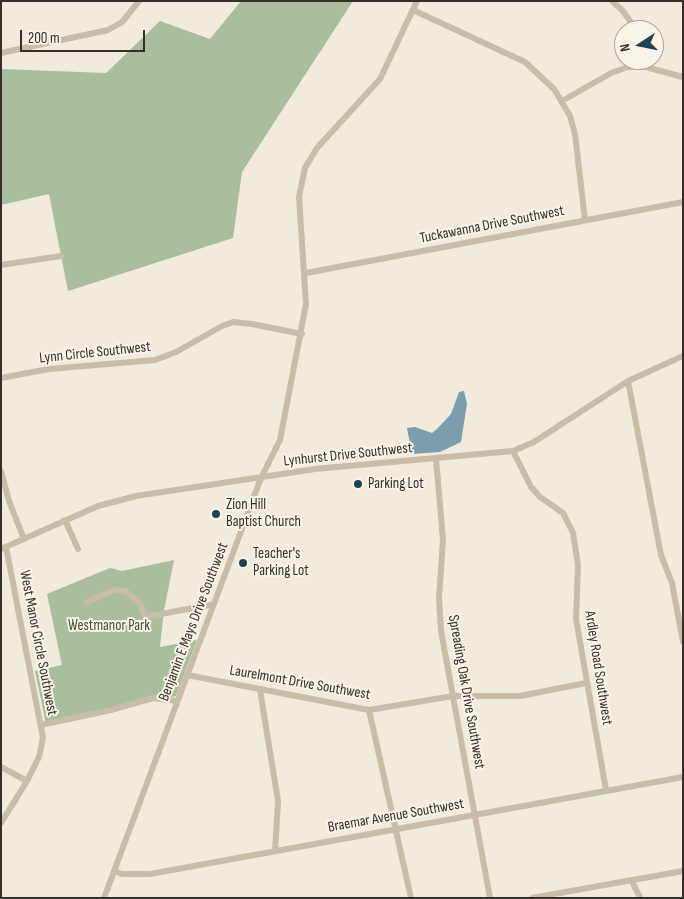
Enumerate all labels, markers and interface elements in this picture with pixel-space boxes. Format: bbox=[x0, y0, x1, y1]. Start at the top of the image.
scale bar bbox=[22, 20, 148, 52]
north arrow bbox=[614, 20, 664, 70]
text: 200 m bbox=[28, 29, 60, 48]
text: N bbox=[616, 42, 634, 53]
street label: Tuckawanna Drive Southwest bbox=[418, 202, 566, 248]
street label: Lynn Circle Southwest bbox=[38, 338, 152, 368]
street label: Lynhurst Drive Southwest bbox=[283, 439, 413, 471]
place label: Parking Lot bbox=[368, 475, 424, 493]
marker: Parking Lot bbox=[352, 478, 364, 490]
place label: Zion Hill Baptist Church bbox=[226, 496, 301, 531]
marker: Zion Hill Baptist Church bbox=[210, 508, 222, 520]
street label: Benjamin E Mays Drive Southwest bbox=[155, 540, 233, 704]
place label: Teacher's Parking Lot bbox=[253, 545, 309, 580]
marker: Teacher's Parking Lot bbox=[237, 557, 249, 569]
street label: West Manor Circle Southwest bbox=[15, 569, 61, 717]
street label: Ardley Road Southwest bbox=[580, 610, 616, 726]
street label: Spreading Oak Drive Southwest bbox=[444, 613, 488, 771]
park label: Westmanor Park bbox=[68, 617, 150, 635]
street label: Laurelmont Drive Southwest bbox=[228, 662, 372, 704]
street label: Braemar Avenue Southwest bbox=[327, 795, 465, 837]

